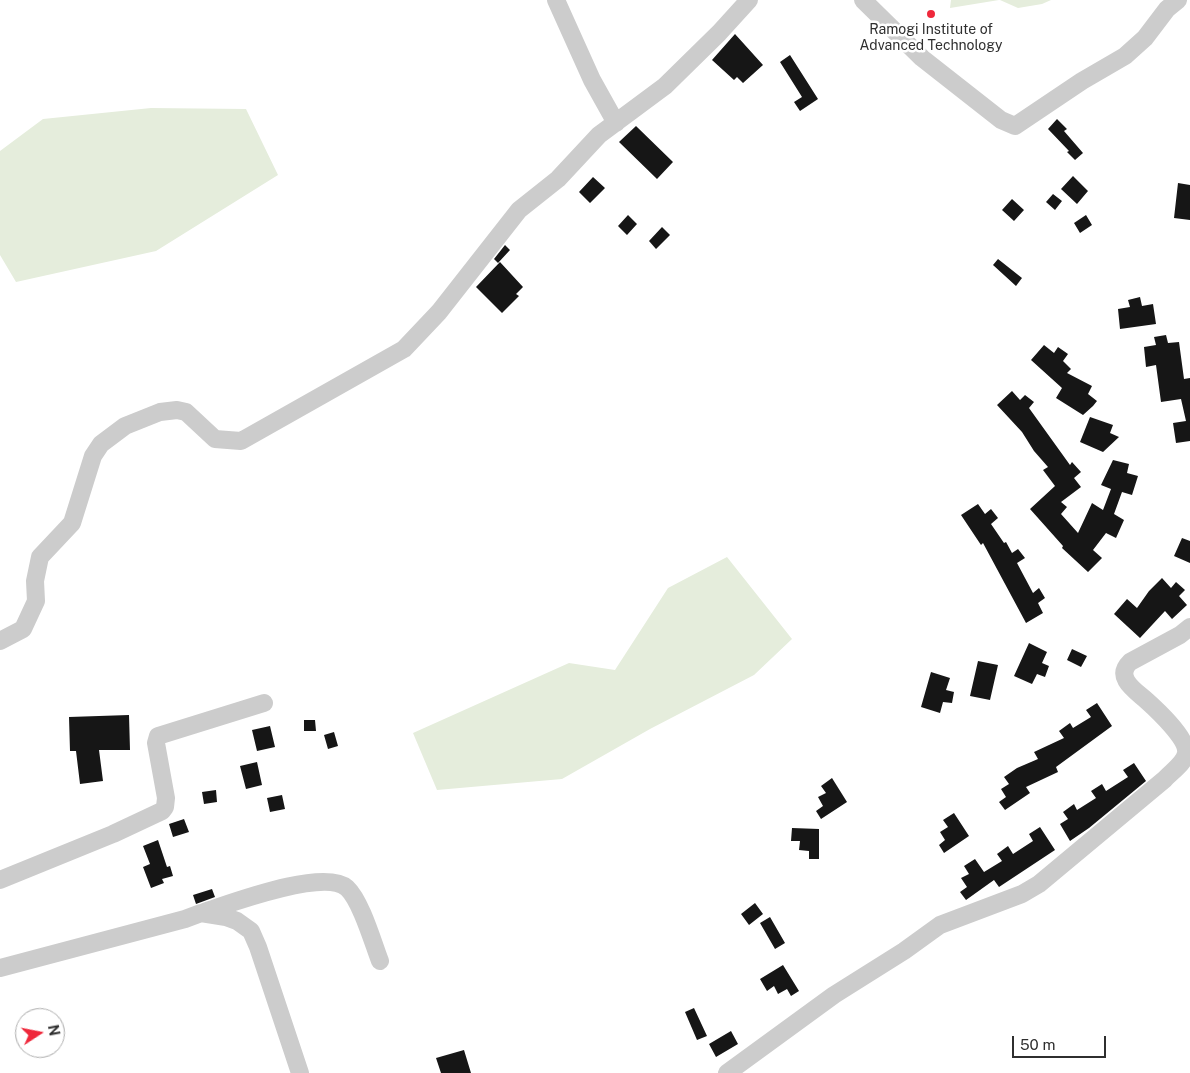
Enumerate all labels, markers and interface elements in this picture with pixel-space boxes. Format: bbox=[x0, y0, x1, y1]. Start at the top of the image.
marker: Ramogi Institute of Advanced Technology bbox=[925, 8, 937, 20]
place label: Ramogi Institute of Advanced Technology bbox=[860, 22, 1002, 54]
north arrow bbox=[15, 1008, 65, 1058]
text: N bbox=[45, 1023, 63, 1037]
scale bar bbox=[1015, 1026, 1109, 1058]
text: 50 m bbox=[1020, 1036, 1055, 1053]

